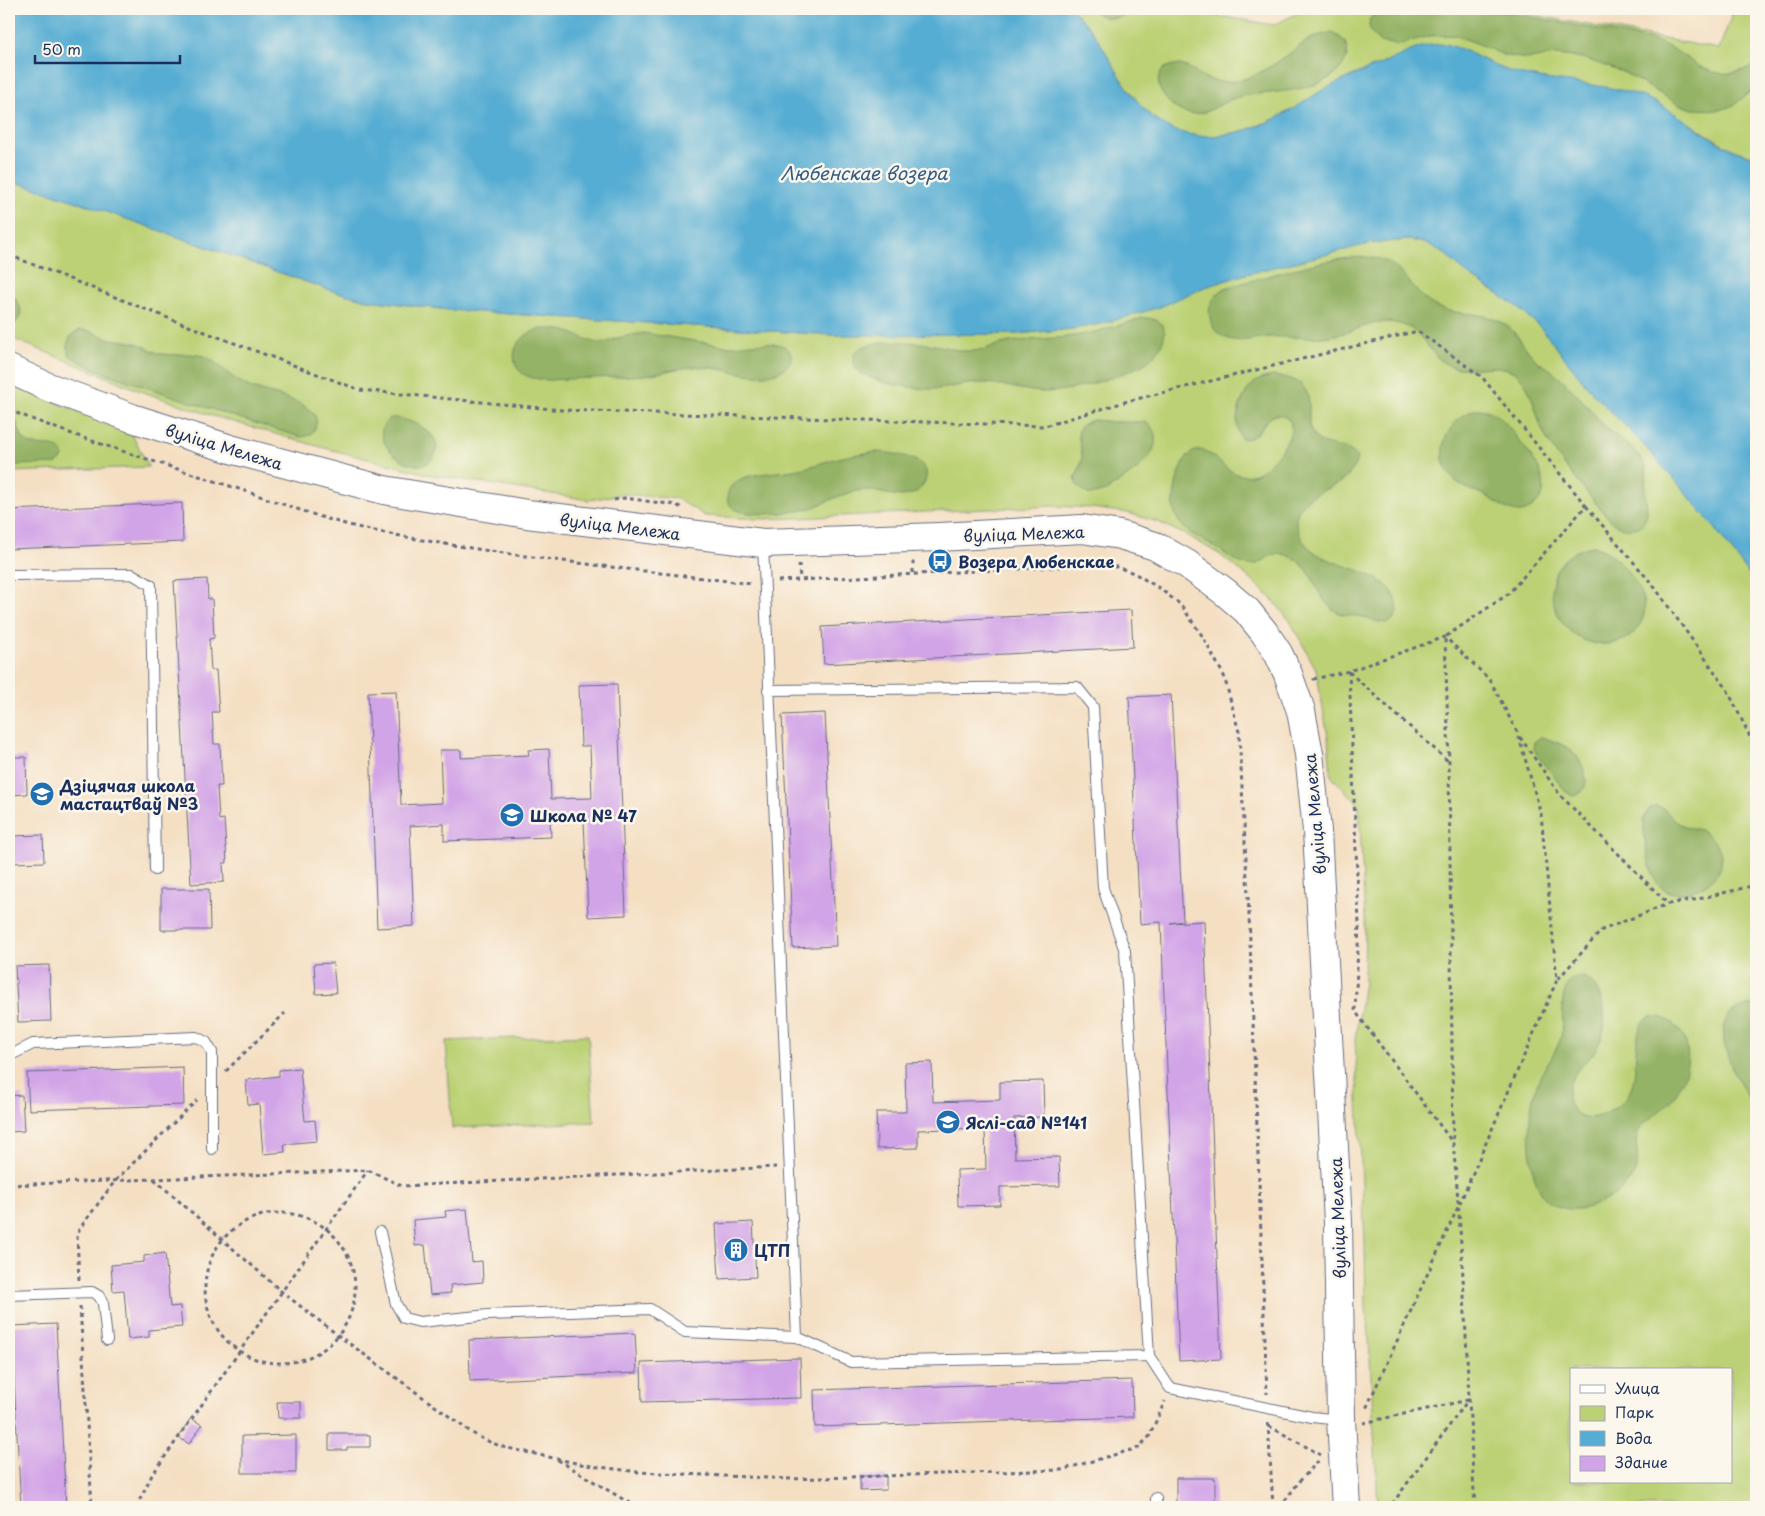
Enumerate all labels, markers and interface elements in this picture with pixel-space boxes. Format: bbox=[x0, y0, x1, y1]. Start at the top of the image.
scale bar bbox=[35, 32, 180, 64]
text: 50 m bbox=[42, 37, 81, 60]
water label: Любенскае возера bbox=[781, 159, 948, 186]
street label: вуліца Мележа bbox=[162, 417, 286, 475]
street label: вуліца Мележа bbox=[558, 507, 682, 545]
street label: вуліца Мележа bbox=[963, 519, 1085, 547]
bus stop icon: Возера Любенскае bbox=[927, 548, 953, 574]
place label: Возера Любенскае bbox=[958, 549, 1115, 573]
street label: вуліца Мележа bbox=[1297, 752, 1331, 876]
place label: Дзіцячая школа мастацтваў №3 bbox=[59, 773, 198, 815]
school or university icon: Дзіцячая школа мастацтваў №3 bbox=[29, 781, 55, 807]
school or university icon: Школа № 47 bbox=[499, 802, 525, 828]
place label: Школа № 47 bbox=[530, 803, 637, 827]
school or university icon: Яслі-сад №141 bbox=[935, 1109, 961, 1135]
place label: Яслі-сад №141 bbox=[965, 1110, 1087, 1134]
street label: вуліца Мележа bbox=[1323, 1157, 1351, 1279]
building icon: ЦТП bbox=[723, 1237, 749, 1263]
place label: ЦТП bbox=[754, 1238, 790, 1262]
legend bbox=[1570, 1368, 1732, 1484]
text: Улица bbox=[1615, 1376, 1660, 1399]
text: Парк bbox=[1615, 1400, 1654, 1423]
text: Вода bbox=[1615, 1426, 1653, 1449]
text: Здание bbox=[1615, 1450, 1668, 1473]

